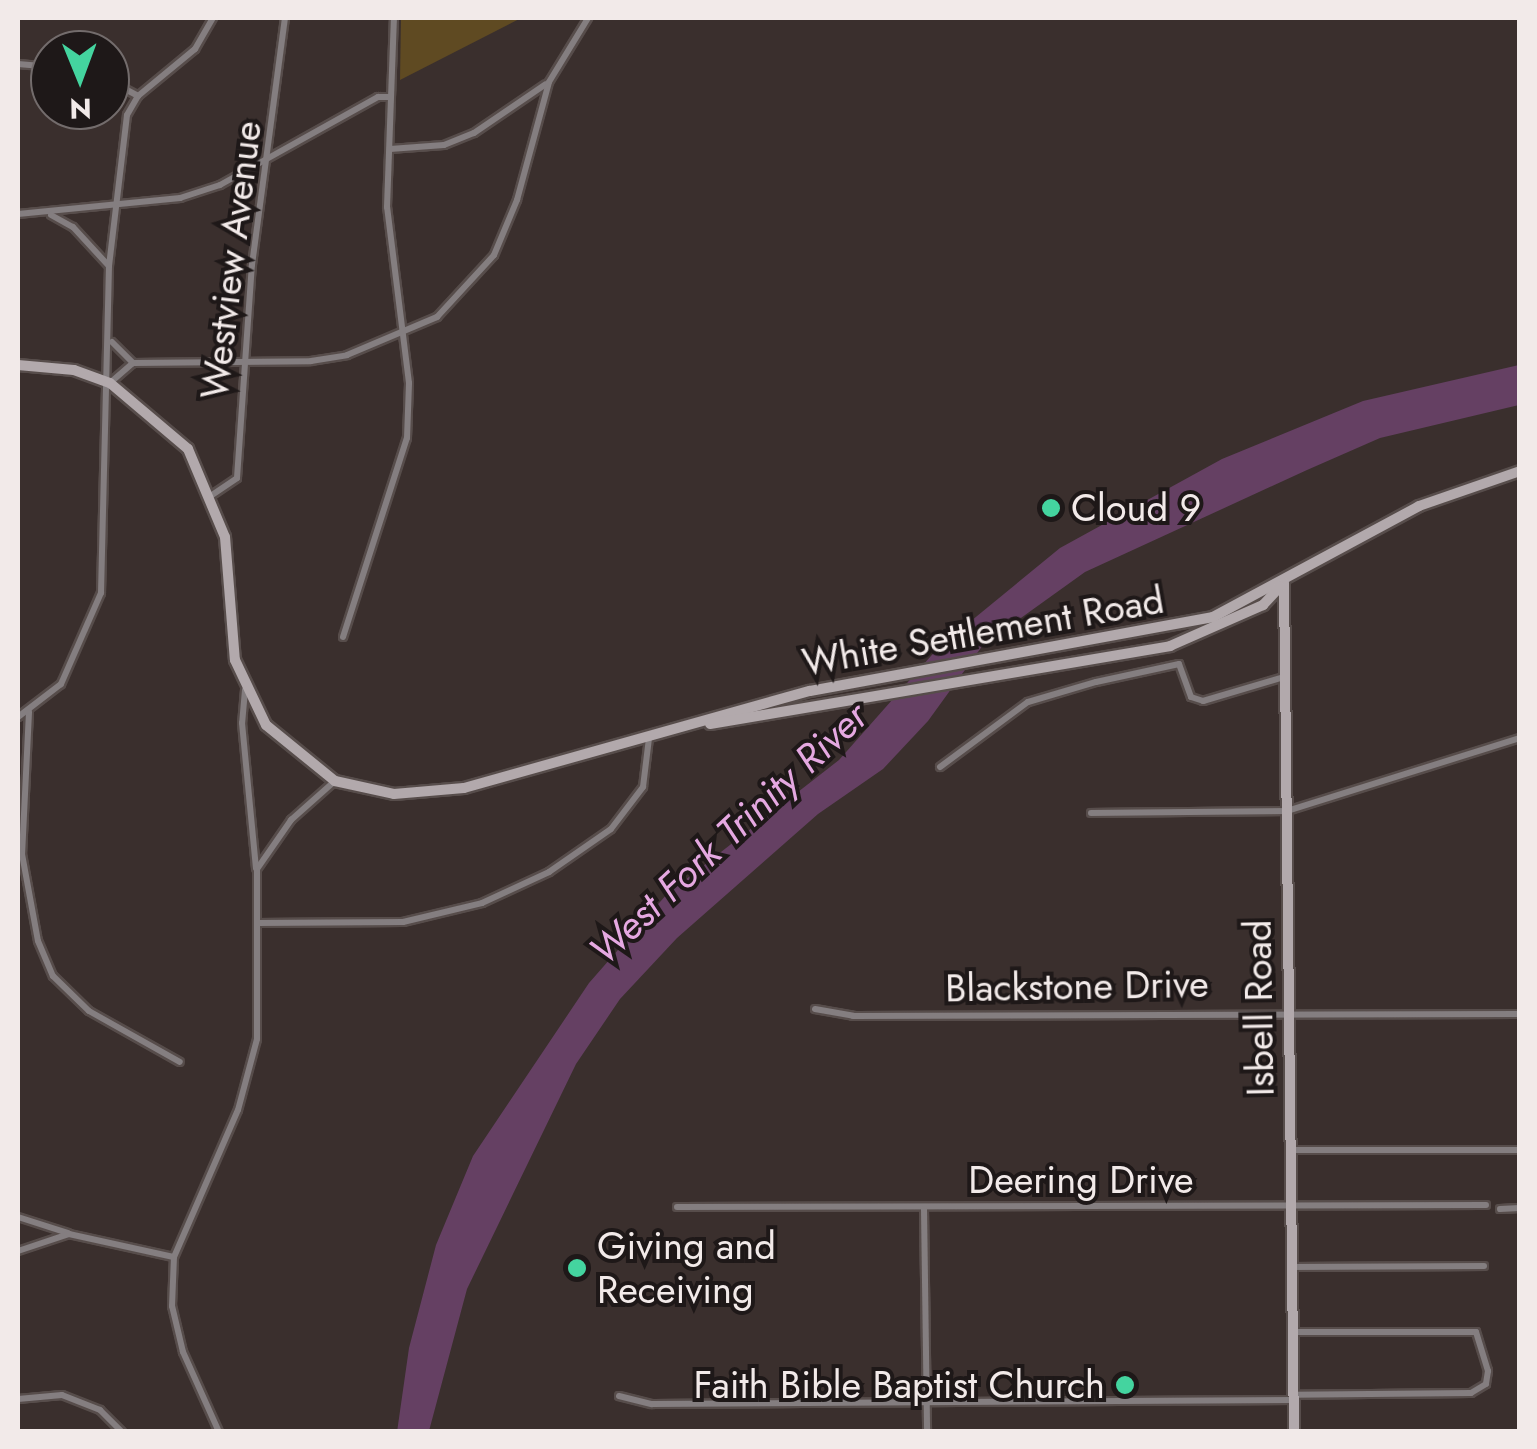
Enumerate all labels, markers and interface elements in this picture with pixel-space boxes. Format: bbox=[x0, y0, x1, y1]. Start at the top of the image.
north arrow bbox=[30, 30, 130, 130]
text: N bbox=[69, 88, 92, 129]
street label: Westview Avenue bbox=[191, 118, 271, 402]
place label: Cloud 9 bbox=[1071, 485, 1201, 531]
marker: Cloud 9 bbox=[1040, 497, 1062, 519]
street label: White Settlement Road bbox=[799, 577, 1167, 685]
water label: West Fork Trinity River bbox=[579, 692, 877, 974]
street label: Isbell Road bbox=[1235, 919, 1283, 1097]
street label: Blackstone Drive bbox=[945, 961, 1209, 1011]
street label: Deering Drive bbox=[968, 1157, 1194, 1203]
place label: Giving and Receiving bbox=[597, 1223, 776, 1312]
marker: Giving and Receiving bbox=[566, 1257, 588, 1279]
place label: Faith Bible Baptist Church bbox=[694, 1362, 1105, 1408]
marker: Faith Bible Baptist Church bbox=[1114, 1374, 1136, 1396]

